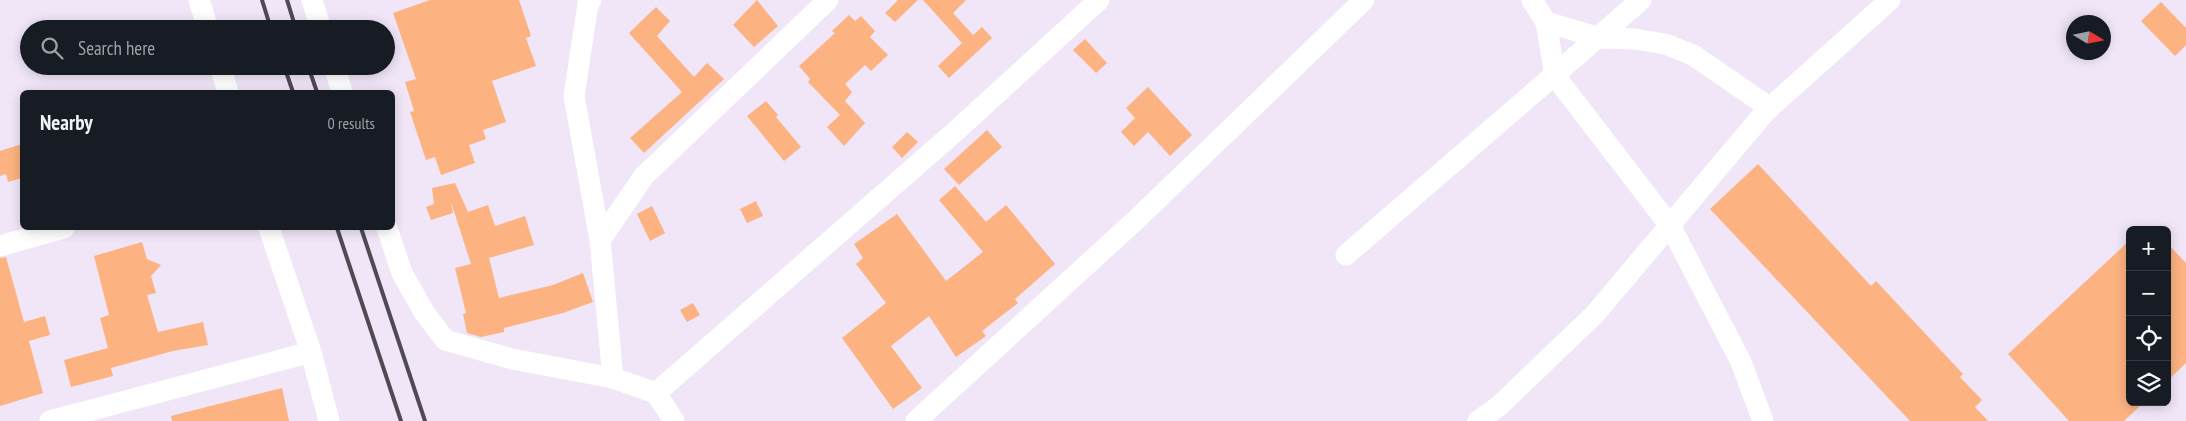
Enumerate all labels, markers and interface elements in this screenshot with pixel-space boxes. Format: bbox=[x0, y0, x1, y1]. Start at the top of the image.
north arrow bbox=[2066, 15, 2111, 60]
search box bbox=[20, 20, 395, 75]
icon: search bbox=[38, 34, 66, 62]
text: Search here bbox=[78, 36, 155, 60]
text: Nearby bbox=[40, 109, 93, 136]
text: 0 results bbox=[328, 113, 375, 133]
map controls bbox=[2126, 226, 2171, 406]
button: + bbox=[2126, 226, 2171, 271]
button: − bbox=[2126, 271, 2171, 316]
button: locate bbox=[2126, 316, 2171, 361]
button: layers bbox=[2126, 361, 2171, 406]

